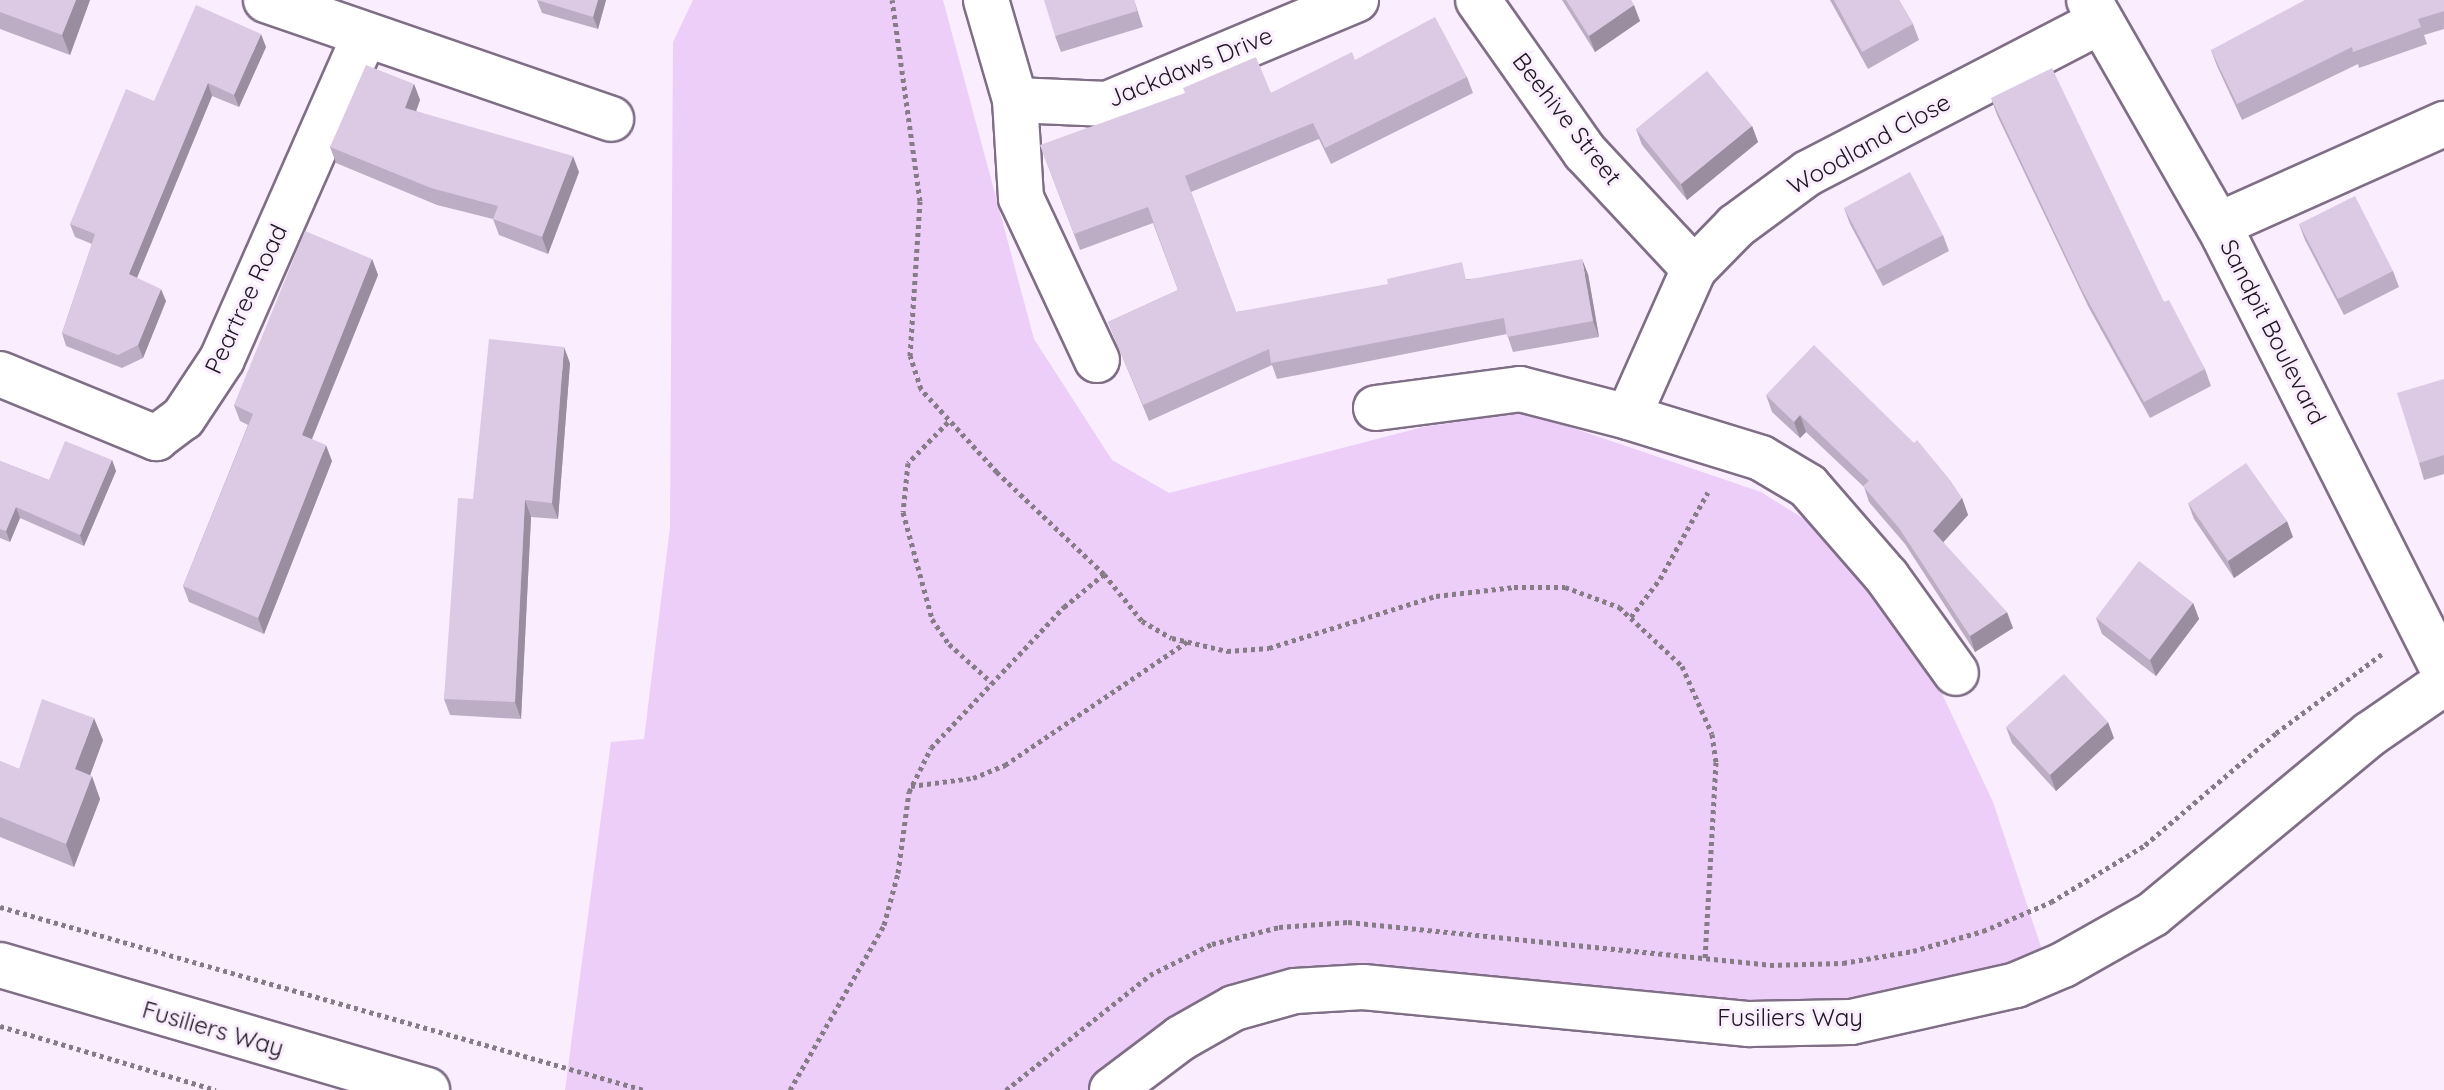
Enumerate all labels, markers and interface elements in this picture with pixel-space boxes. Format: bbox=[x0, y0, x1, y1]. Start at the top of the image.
street label: Jackdaws Drive bbox=[1103, 21, 1277, 113]
street label: Beehive Street bbox=[1506, 47, 1628, 191]
street label: Woodland Close bbox=[1783, 87, 1955, 201]
street label: Peartree Road bbox=[199, 220, 293, 378]
street label: Sandpit Boulevard bbox=[2214, 235, 2332, 429]
street label: Fusiliers Way bbox=[139, 995, 287, 1063]
street label: Fusiliers Way bbox=[1717, 1004, 1863, 1032]

